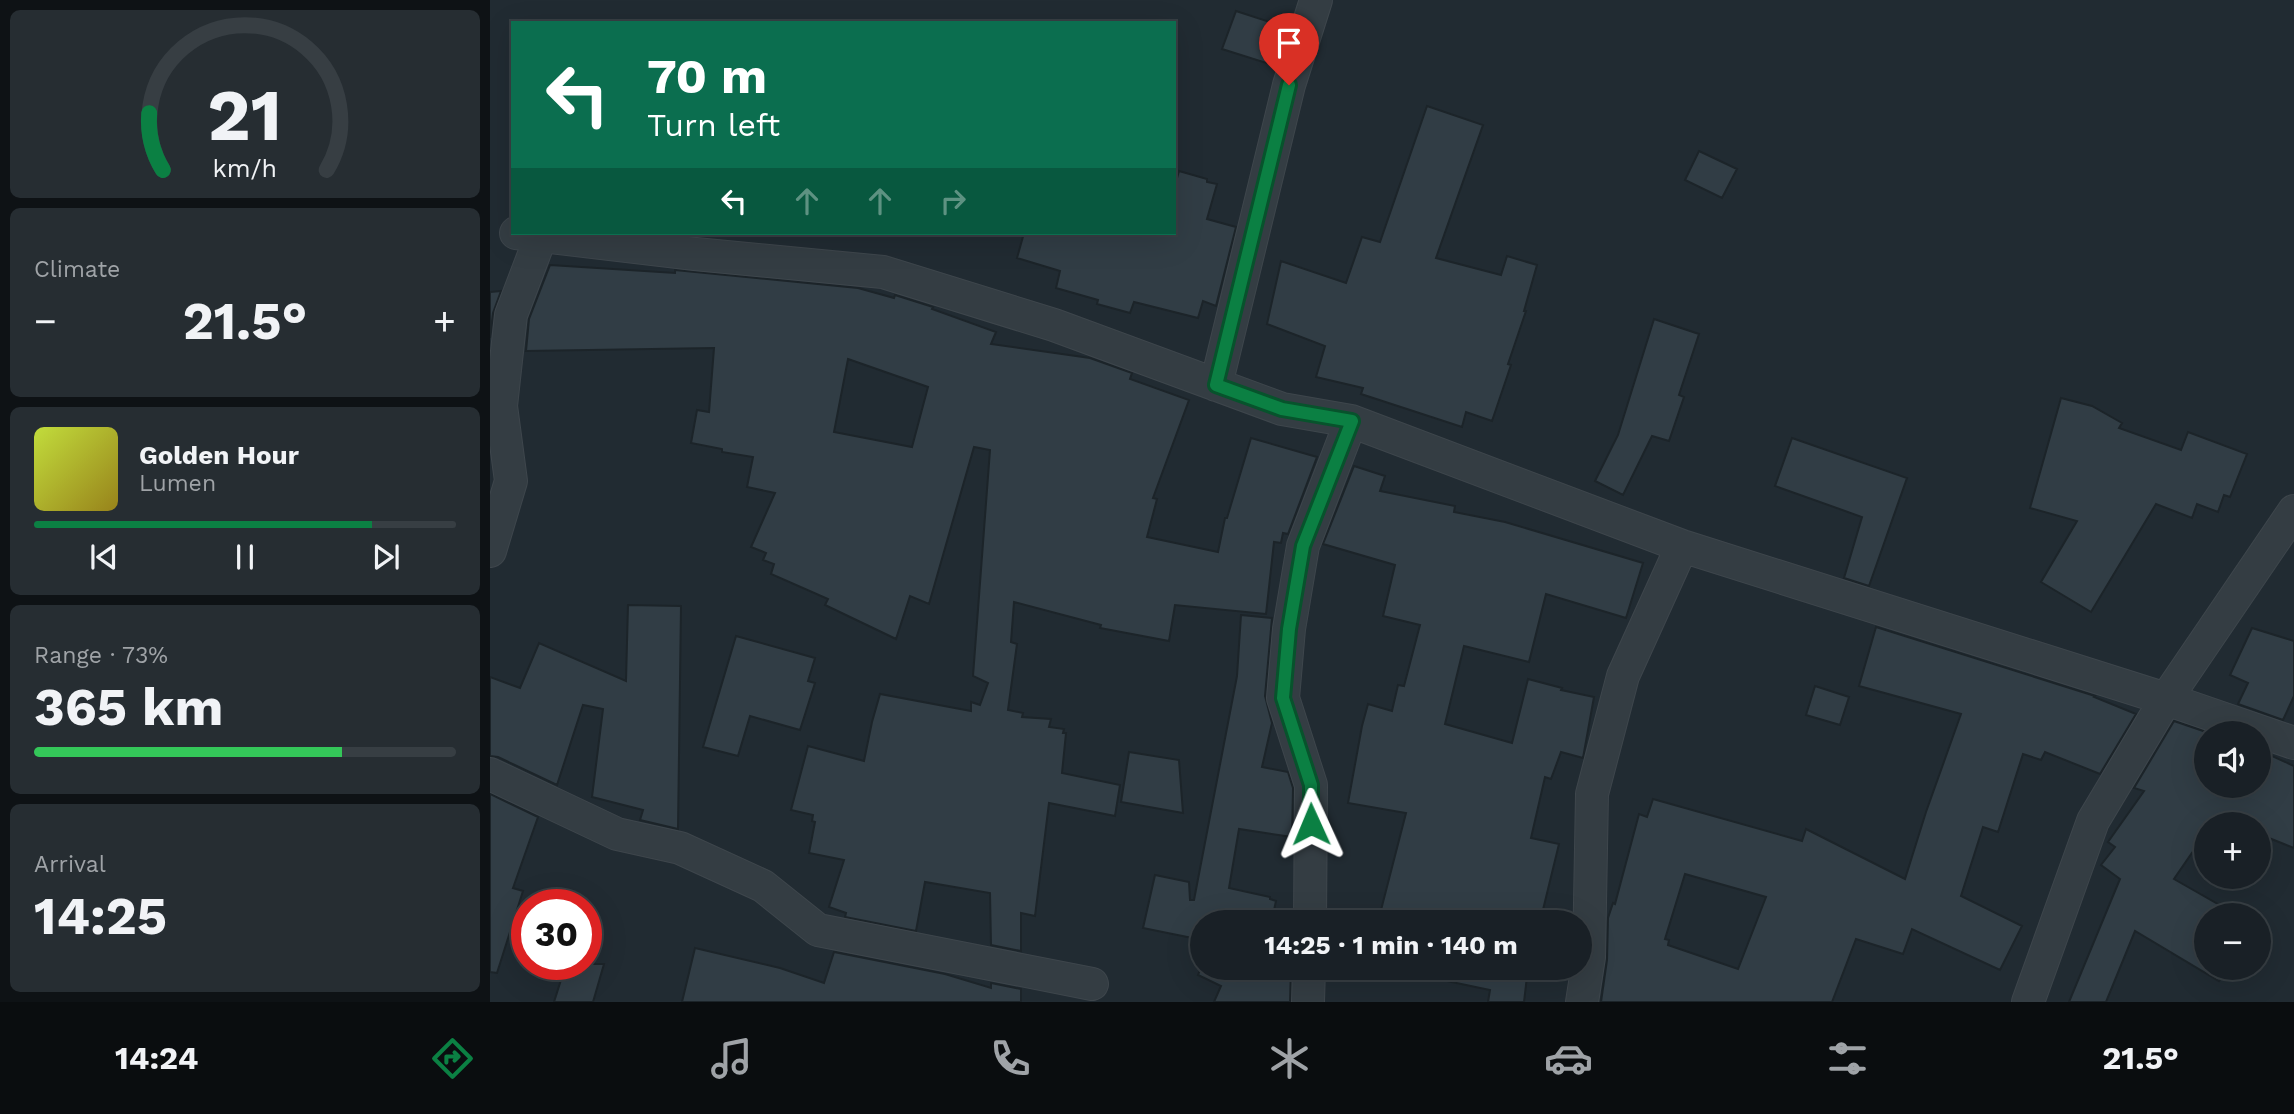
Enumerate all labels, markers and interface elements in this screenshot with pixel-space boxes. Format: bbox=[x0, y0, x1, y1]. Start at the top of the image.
pin bbox=[1259, 13, 1319, 85]
icon: arrive bbox=[1270, 24, 1308, 62]
text: 70 m bbox=[647, 47, 767, 105]
icon: left bbox=[532, 49, 623, 140]
text: 21 bbox=[208, 73, 282, 159]
text: Turn left bbox=[647, 106, 780, 144]
text: km/h bbox=[213, 154, 277, 183]
icon: left bbox=[715, 182, 753, 220]
icon: ahead bbox=[788, 182, 826, 220]
icon: ahead bbox=[861, 182, 899, 220]
icon: right bbox=[934, 182, 972, 220]
text: Climate bbox=[34, 256, 120, 283]
text: 21.5° bbox=[183, 291, 307, 352]
text: − bbox=[34, 299, 57, 343]
text: + bbox=[433, 299, 456, 343]
text: Golden Hour bbox=[139, 440, 299, 470]
text: Lumen bbox=[139, 470, 216, 497]
icon: previous bbox=[85, 538, 123, 576]
icon: pause bbox=[226, 538, 264, 576]
icon: next bbox=[367, 538, 405, 576]
text: Range · 73% bbox=[34, 642, 168, 669]
text: 365 km bbox=[34, 677, 223, 738]
map controls bbox=[2194, 721, 2271, 980]
button: sound bbox=[2194, 721, 2271, 798]
position arrow bbox=[1274, 787, 1348, 861]
button: + bbox=[2194, 812, 2271, 889]
text: Arrival bbox=[34, 851, 106, 878]
text: 14:25 bbox=[34, 886, 167, 947]
speed limit sign: 30 bbox=[511, 889, 602, 980]
button: − bbox=[2194, 903, 2271, 980]
text: 14:25 · 1 min · 140 m bbox=[1264, 930, 1518, 960]
icon: directions bbox=[428, 1034, 477, 1083]
icon: music bbox=[707, 1034, 756, 1083]
icon: phone bbox=[986, 1034, 1035, 1083]
icon: climate bbox=[1265, 1034, 1314, 1083]
icon: car bbox=[1544, 1034, 1593, 1083]
icon: filters bbox=[1823, 1034, 1872, 1083]
text: 14:24 bbox=[115, 1039, 198, 1077]
text: 21.5° bbox=[2102, 1039, 2179, 1077]

